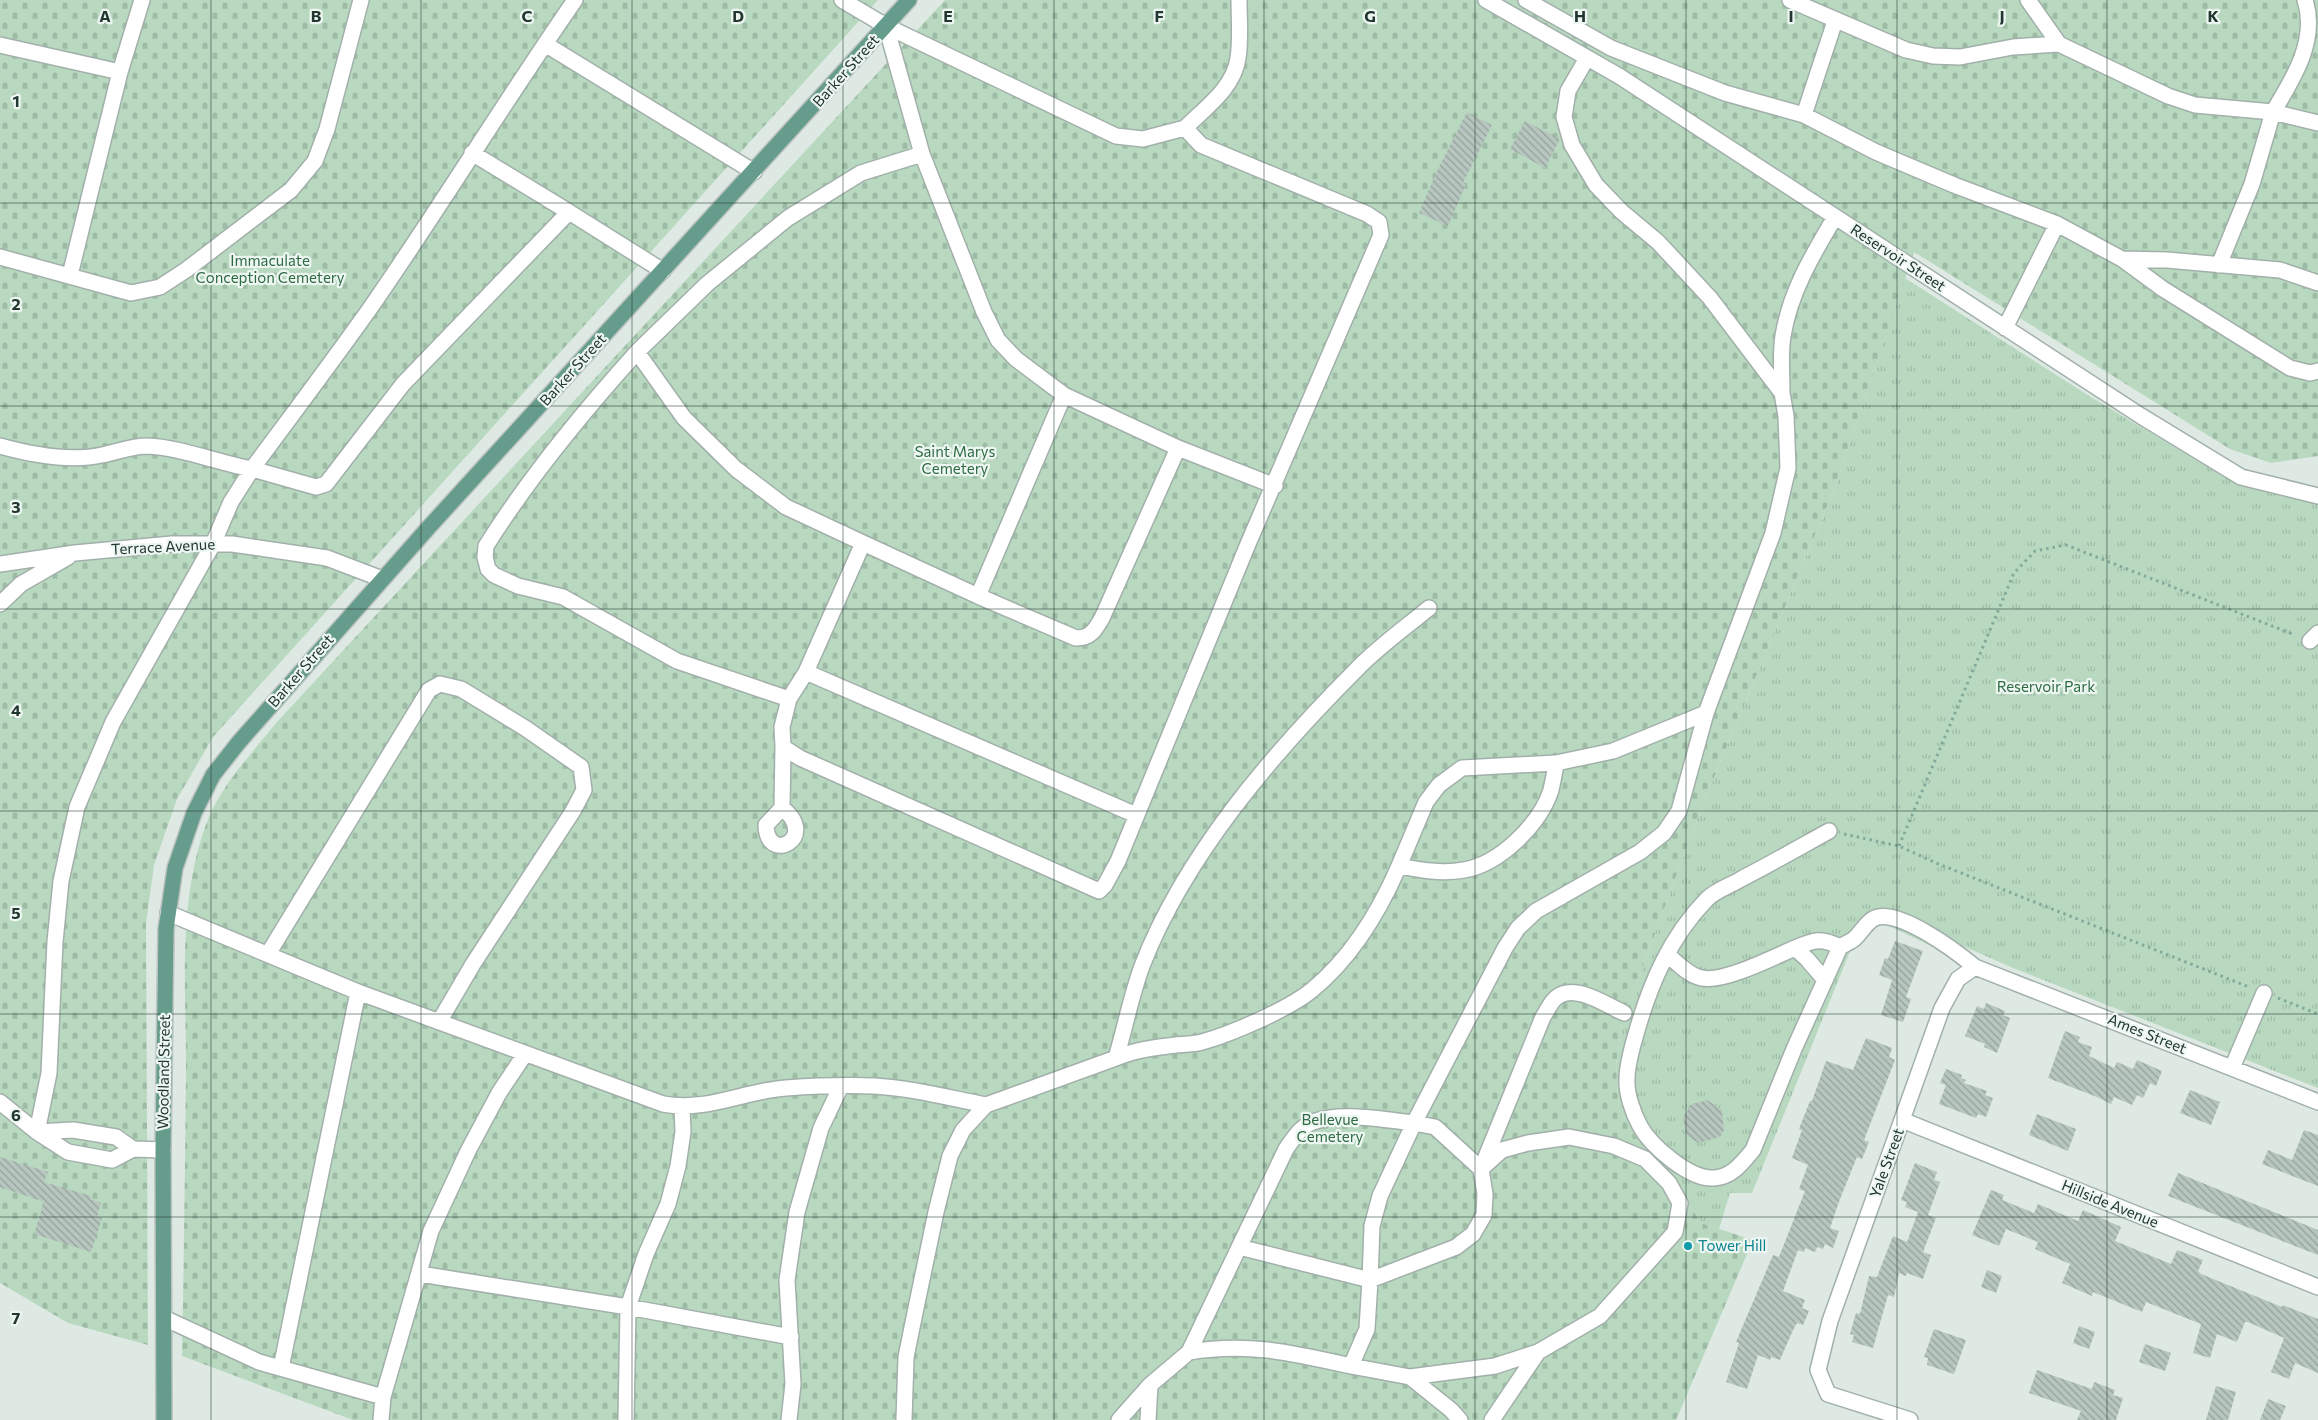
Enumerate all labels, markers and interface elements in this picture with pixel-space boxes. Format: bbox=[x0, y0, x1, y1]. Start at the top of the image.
text: A bbox=[99, 6, 111, 25]
text: B bbox=[311, 6, 322, 25]
text: C bbox=[522, 6, 533, 25]
text: D bbox=[732, 6, 744, 25]
text: E bbox=[943, 6, 953, 25]
text: F bbox=[1154, 6, 1164, 25]
text: G bbox=[1364, 6, 1376, 25]
text: H bbox=[1574, 6, 1586, 25]
text: I bbox=[1788, 6, 1794, 25]
text: J bbox=[1999, 6, 2005, 25]
text: K bbox=[2207, 6, 2219, 25]
street label: Barker Street bbox=[808, 31, 882, 110]
text: 1 bbox=[12, 91, 20, 110]
street label: Reservoir Street bbox=[1848, 220, 1949, 295]
park label: Immaculate Conception Cemetery bbox=[195, 251, 345, 286]
text: 2 bbox=[11, 294, 21, 313]
street label: Barker Street bbox=[535, 330, 609, 409]
park label: Saint Marys Cemetery bbox=[915, 442, 996, 477]
text: 3 bbox=[11, 497, 21, 516]
street label: Terrace Avenue bbox=[110, 534, 216, 558]
street label: Barker Street bbox=[264, 630, 337, 710]
park label: Reservoir Park bbox=[1997, 677, 2095, 695]
text: 4 bbox=[11, 700, 21, 719]
text: 5 bbox=[11, 903, 21, 922]
street label: Ames Street bbox=[2105, 1009, 2189, 1057]
street label: Woodland Street bbox=[153, 1014, 173, 1130]
text: 6 bbox=[11, 1105, 21, 1124]
park label: Bellevue Cemetery bbox=[1297, 1110, 1364, 1145]
street label: Yale Street bbox=[1865, 1125, 1907, 1200]
street label: Hillside Avenue bbox=[2059, 1175, 2162, 1231]
place label: Tower Hill bbox=[1698, 1236, 1766, 1254]
marker: Tower Hill bbox=[1682, 1240, 1694, 1252]
text: 7 bbox=[12, 1308, 21, 1327]

